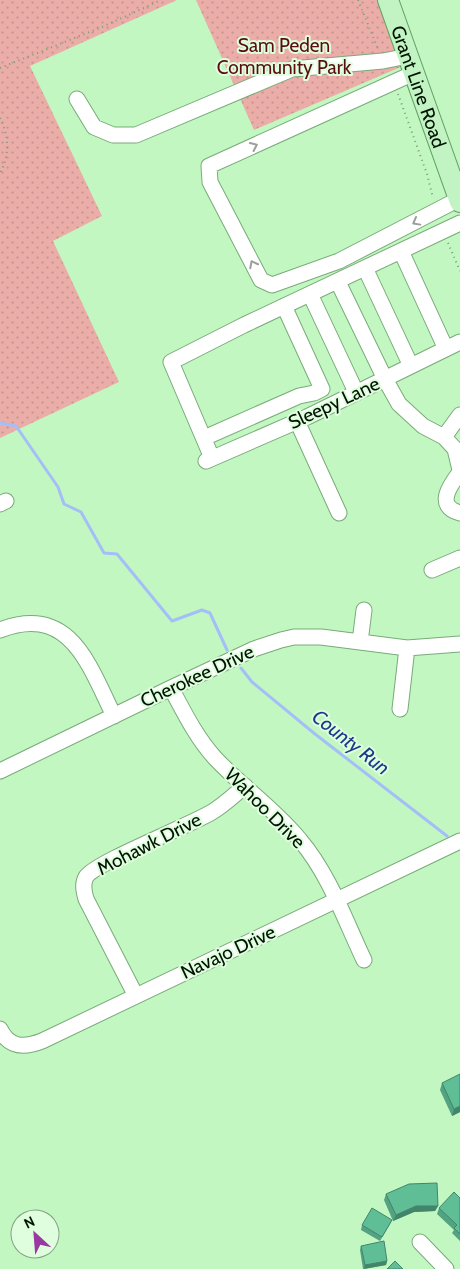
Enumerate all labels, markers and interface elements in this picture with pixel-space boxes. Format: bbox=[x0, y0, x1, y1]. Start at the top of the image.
street label: Grant Line Road bbox=[387, 22, 451, 151]
park label: Sam Peden Community Park bbox=[217, 34, 352, 79]
one-way arrow bbox=[249, 141, 258, 152]
one-way arrow bbox=[412, 215, 421, 225]
one-way arrow bbox=[249, 260, 259, 269]
street label: Sleepy Lane bbox=[285, 372, 384, 434]
street label: Cherokee Drive bbox=[137, 640, 258, 712]
water label: County Run bbox=[307, 704, 395, 780]
street label: Wahoo Drive bbox=[220, 763, 310, 853]
street label: Mohawk Drive bbox=[93, 808, 205, 880]
street label: Navajo Drive bbox=[177, 920, 279, 984]
north arrow bbox=[10, 1209, 60, 1259]
text: N bbox=[21, 1212, 38, 1233]

